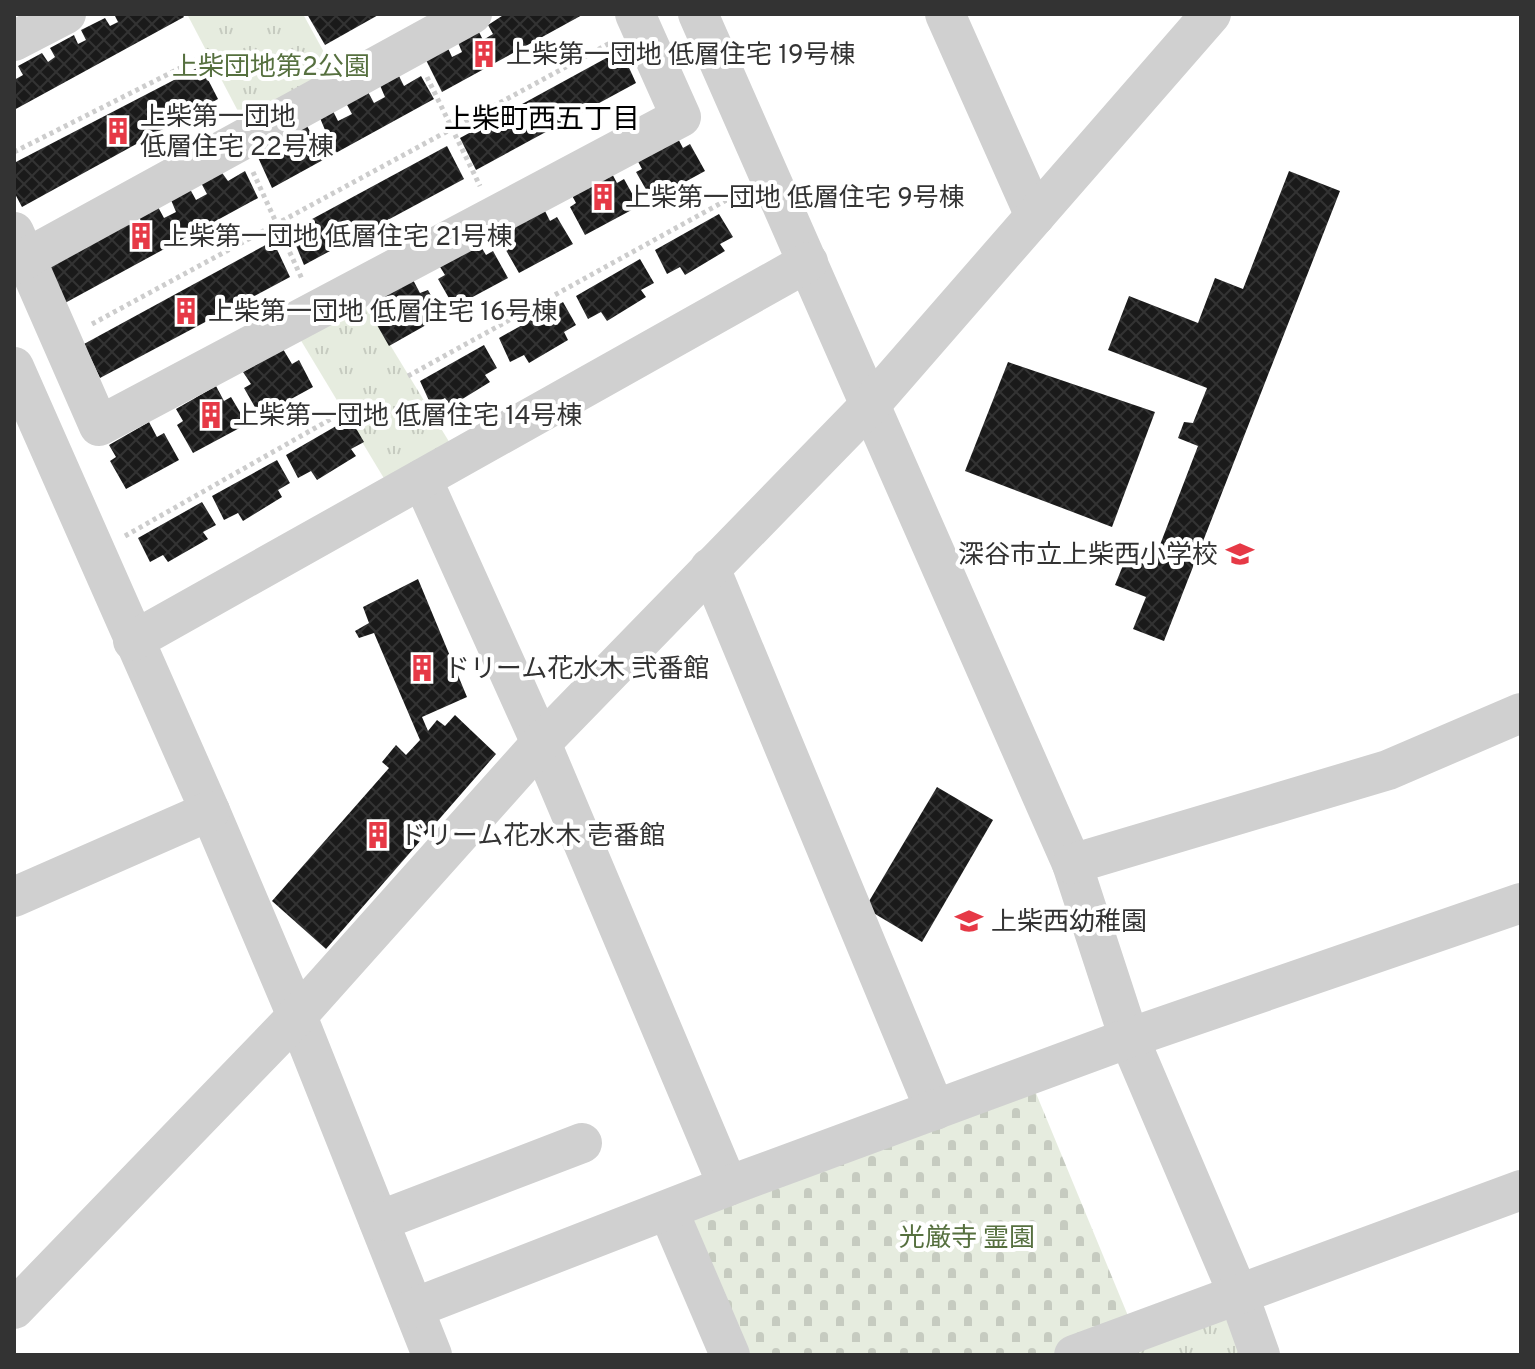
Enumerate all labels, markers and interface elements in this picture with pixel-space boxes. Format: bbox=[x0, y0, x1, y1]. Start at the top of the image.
building icon: 上柴第一団地 低層住宅 19号棟 bbox=[469, 39, 499, 69]
place label: 上柴第一団地 低層住宅 19号棟 bbox=[506, 40, 855, 73]
park label: 上柴団地第2公園 bbox=[172, 52, 370, 85]
place label: 上柴第一団地 低層住宅 22号棟 bbox=[140, 102, 334, 165]
district label: 上柴町西五丁目 bbox=[444, 103, 640, 139]
building icon: 上柴第一団地 低層住宅 22号棟 bbox=[103, 116, 133, 146]
building icon: 上柴第一団地 低層住宅 9号棟 bbox=[588, 182, 618, 212]
place label: 上柴第一団地 低層住宅 9号棟 bbox=[625, 183, 965, 216]
building icon: 上柴第一団地 低層住宅 21号棟 bbox=[126, 221, 156, 251]
place label: 上柴第一団地 低層住宅 21号棟 bbox=[163, 222, 513, 255]
building icon: 上柴第一団地 低層住宅 16号棟 bbox=[171, 296, 201, 326]
place label: 上柴第一団地 低層住宅 16号棟 bbox=[208, 297, 557, 330]
building icon: 上柴第一団地 低層住宅 14号棟 bbox=[196, 400, 226, 430]
place label: 上柴第一団地 低層住宅 14号棟 bbox=[233, 401, 583, 434]
school or university icon: 深谷市立上柴西小学校 bbox=[1225, 539, 1255, 569]
place label: 深谷市立上柴西小学校 bbox=[958, 540, 1218, 573]
building icon: ドリーム花水木 弐番館 bbox=[407, 653, 437, 683]
place label: ドリーム花水木 弐番館 bbox=[444, 654, 709, 687]
building icon: ドリーム花水木 壱番館 bbox=[363, 820, 393, 850]
place label: ドリーム花水木 壱番館 bbox=[400, 821, 665, 854]
school or university icon: 上柴西幼稚園 bbox=[954, 906, 984, 936]
place label: 上柴西幼稚園 bbox=[991, 907, 1147, 940]
park label: 光厳寺 霊園 bbox=[899, 1223, 1035, 1256]

